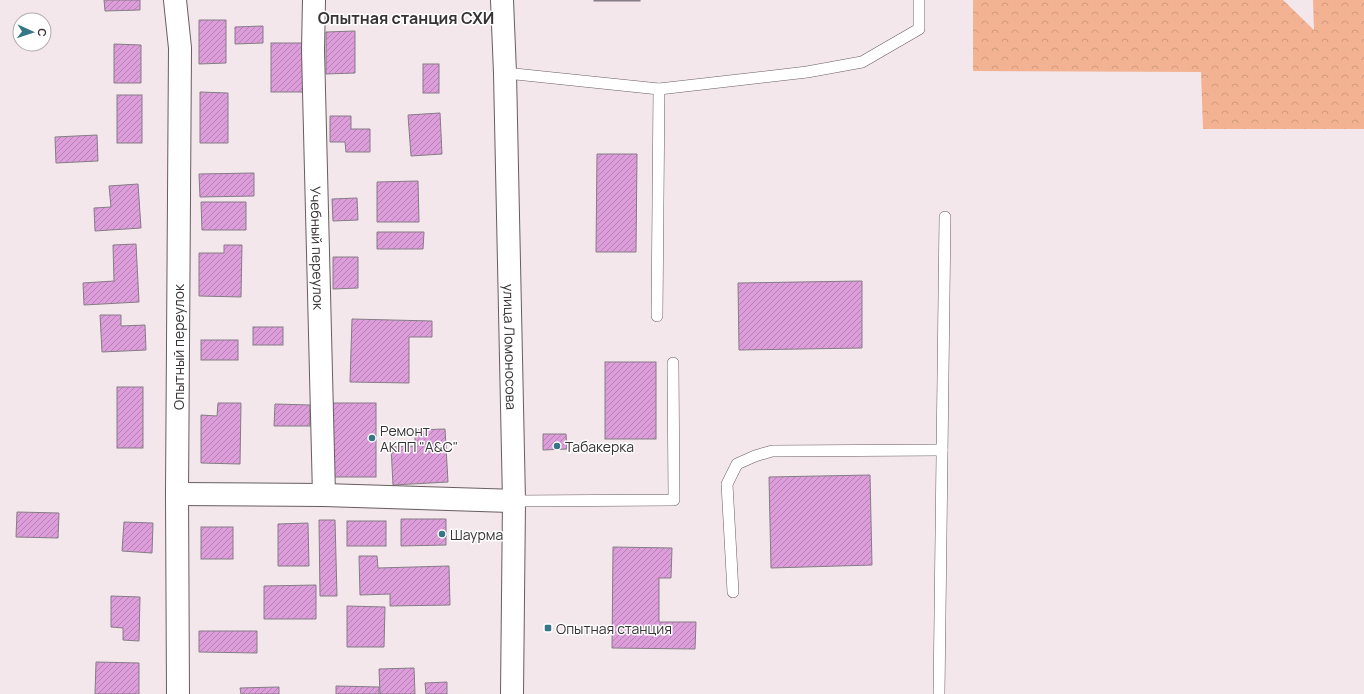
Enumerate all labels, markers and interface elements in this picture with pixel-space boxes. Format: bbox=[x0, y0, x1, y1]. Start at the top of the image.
district label: Опытная станция СХИ bbox=[318, 7, 494, 29]
north arrow bbox=[12, 12, 52, 52]
text: С bbox=[35, 28, 50, 37]
street label: Учебный переулок bbox=[307, 186, 329, 311]
street label: Опытный переулок bbox=[169, 283, 188, 410]
street label: улица Ломоносова bbox=[500, 284, 522, 410]
place label: Ремонт АКПП "A&C" bbox=[380, 421, 458, 456]
marker: Ремонт АКПП "A&C" bbox=[367, 433, 377, 443]
place label: Табакерка bbox=[565, 437, 634, 456]
marker: Табакерка bbox=[552, 441, 562, 451]
place label: Шаурма bbox=[450, 525, 503, 544]
marker: Шаурма bbox=[437, 529, 447, 539]
place label: Опытная станция bbox=[556, 619, 672, 638]
marker: Опытная станция bbox=[543, 623, 553, 633]

